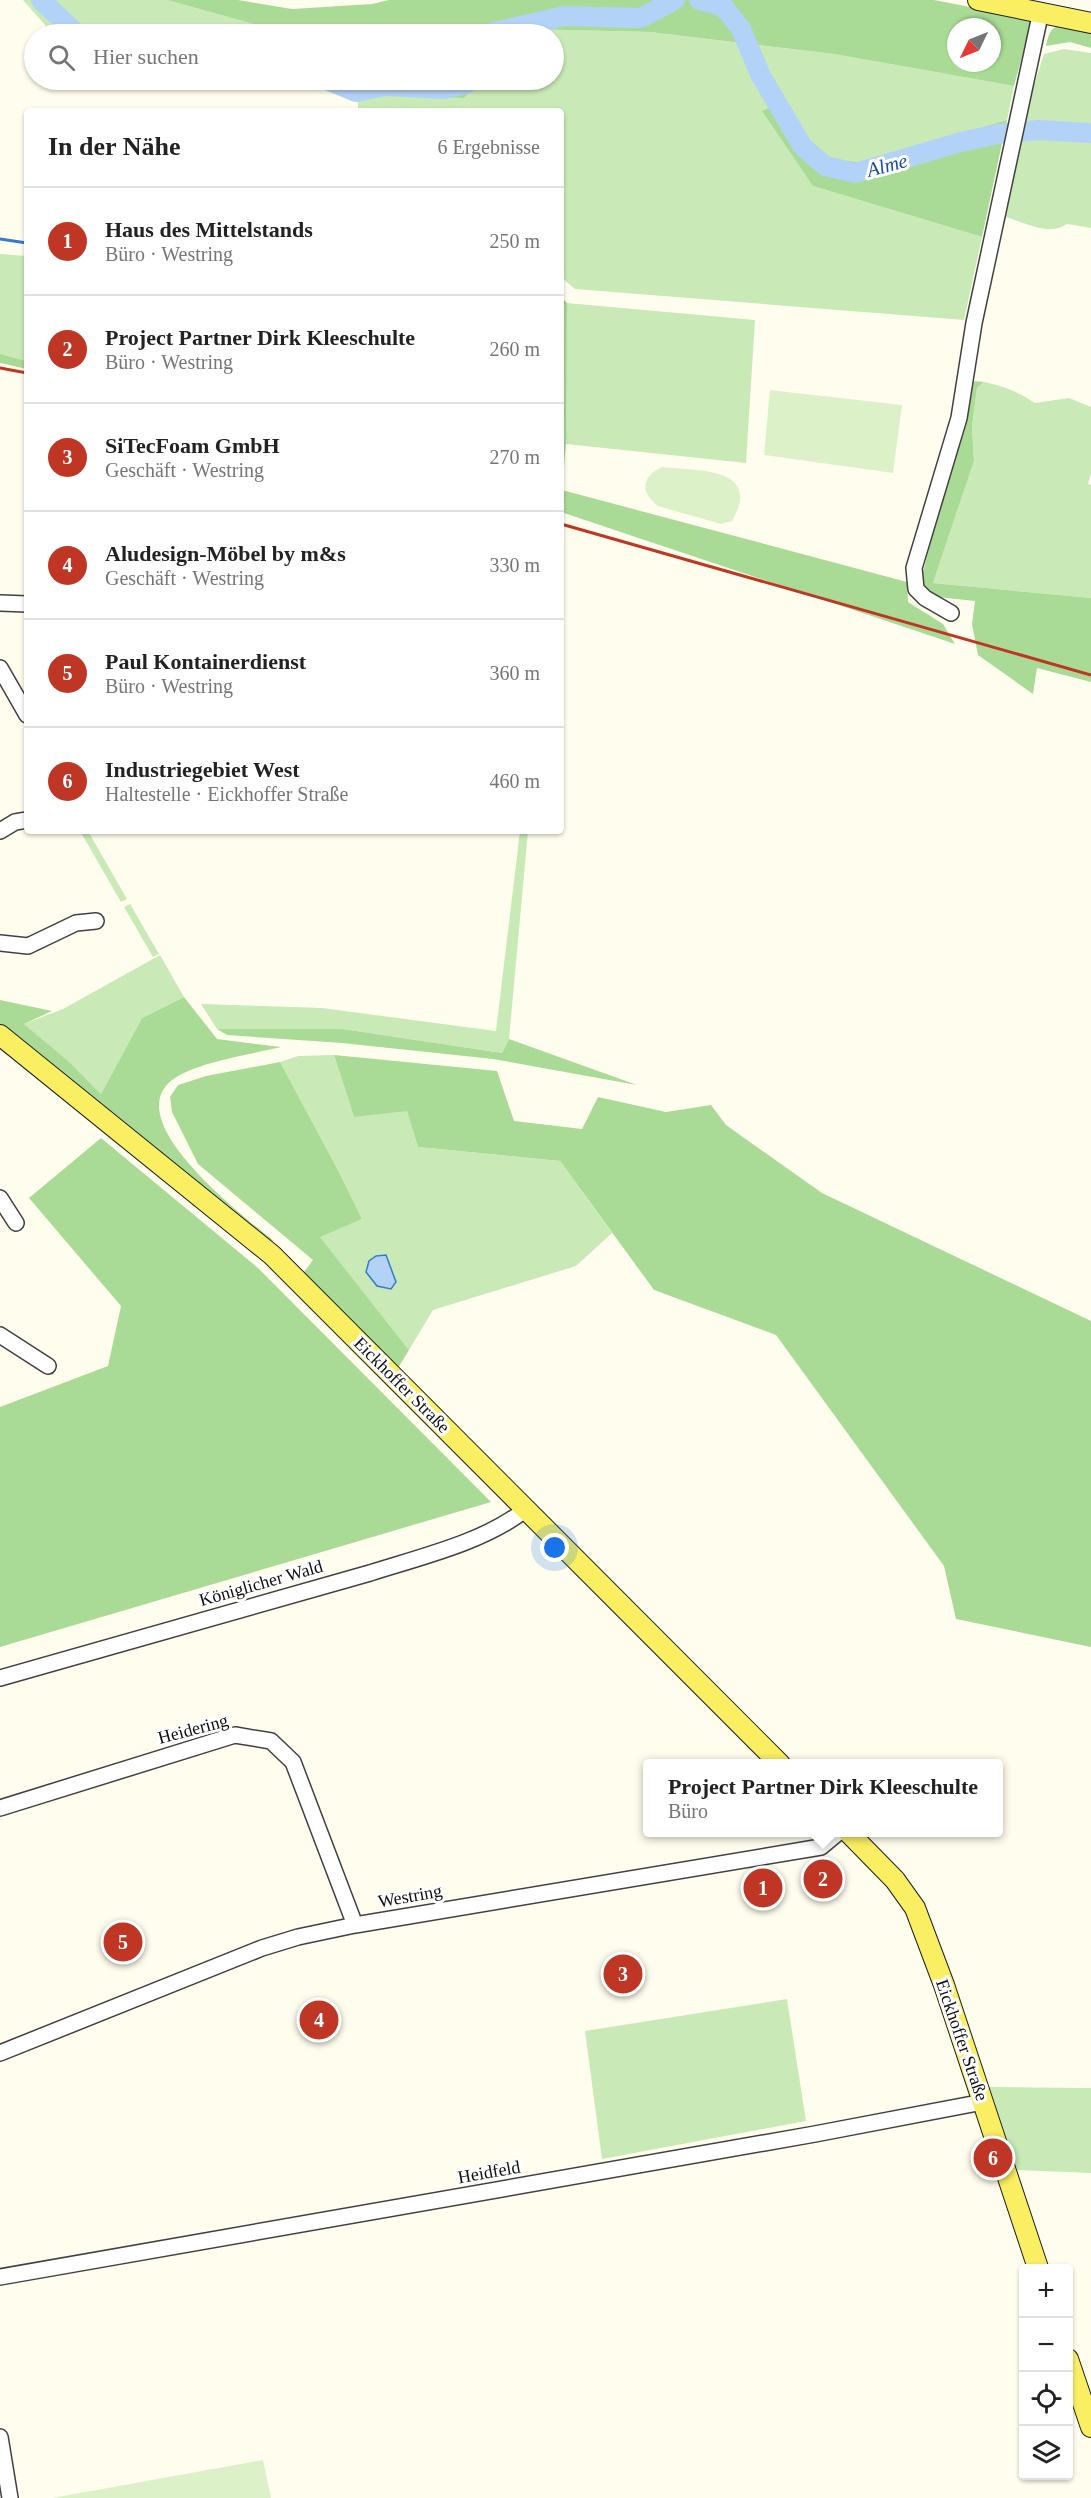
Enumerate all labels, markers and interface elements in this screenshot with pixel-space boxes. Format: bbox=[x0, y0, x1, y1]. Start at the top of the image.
north arrow bbox=[947, 18, 1001, 72]
search box bbox=[24, 24, 564, 90]
icon: search bbox=[45, 41, 78, 74]
text: Hier suchen bbox=[93, 44, 199, 69]
text: In der Nähe bbox=[48, 132, 180, 161]
text: 6 Ergebnisse bbox=[438, 136, 540, 158]
water label: Alme bbox=[862, 149, 910, 181]
text: Haus des Mittelstands bbox=[105, 217, 313, 242]
text: 1 bbox=[63, 230, 73, 252]
text: 250 m bbox=[489, 230, 540, 252]
text: Büro · Westring bbox=[105, 243, 233, 265]
text: Project Partner Dirk Kleeschulte bbox=[105, 325, 415, 350]
text: 2 bbox=[63, 338, 73, 360]
text: 260 m bbox=[489, 338, 540, 360]
text: Büro · Westring bbox=[105, 351, 233, 373]
text: SiTecFoam GmbH bbox=[105, 433, 280, 458]
text: 3 bbox=[63, 446, 73, 468]
text: 270 m bbox=[489, 446, 540, 468]
text: Geschäft · Westring bbox=[105, 459, 264, 481]
text: Aludesign-Möbel by m&s bbox=[105, 541, 346, 566]
text: 4 bbox=[63, 554, 73, 576]
text: 330 m bbox=[489, 554, 540, 576]
text: Geschäft · Westring bbox=[105, 567, 264, 589]
text: Paul Kontainerdienst bbox=[105, 649, 306, 674]
text: 5 bbox=[63, 662, 73, 684]
text: 360 m bbox=[489, 662, 540, 684]
text: Büro · Westring bbox=[105, 675, 233, 697]
text: Industriegebiet West bbox=[105, 757, 300, 782]
text: 6 bbox=[63, 770, 73, 792]
text: 460 m bbox=[489, 770, 540, 792]
text: Haltestelle · Eickhoffer Straße bbox=[105, 783, 348, 805]
street label: Eickhoffer Straße bbox=[350, 1333, 454, 1437]
your location bbox=[540, 1533, 569, 1562]
street label: Königlicher Wald bbox=[197, 1556, 325, 1610]
street label: Heidering bbox=[156, 1710, 230, 1748]
popup bbox=[643, 1759, 1003, 1837]
text: Project Partner Dirk Kleeschulte bbox=[668, 1774, 978, 1799]
text: Büro bbox=[668, 1800, 708, 1822]
pin: 2 bbox=[804, 1856, 842, 1902]
pin: 1 bbox=[744, 1866, 783, 1910]
street label: Westring bbox=[376, 1881, 444, 1911]
pin: 5 bbox=[104, 1920, 142, 1964]
pin: 3 bbox=[604, 1952, 642, 1996]
street label: Eickhoffer Straße bbox=[932, 1977, 992, 2103]
pin: 4 bbox=[300, 1998, 338, 2042]
pin: 6 bbox=[974, 2136, 1012, 2180]
street label: Heidfeld bbox=[456, 2157, 522, 2187]
map controls bbox=[1019, 2264, 1073, 2480]
button: + bbox=[1019, 2264, 1073, 2318]
button: − bbox=[1019, 2318, 1073, 2372]
button: locate bbox=[1019, 2372, 1073, 2426]
button: layers bbox=[1019, 2426, 1073, 2480]

